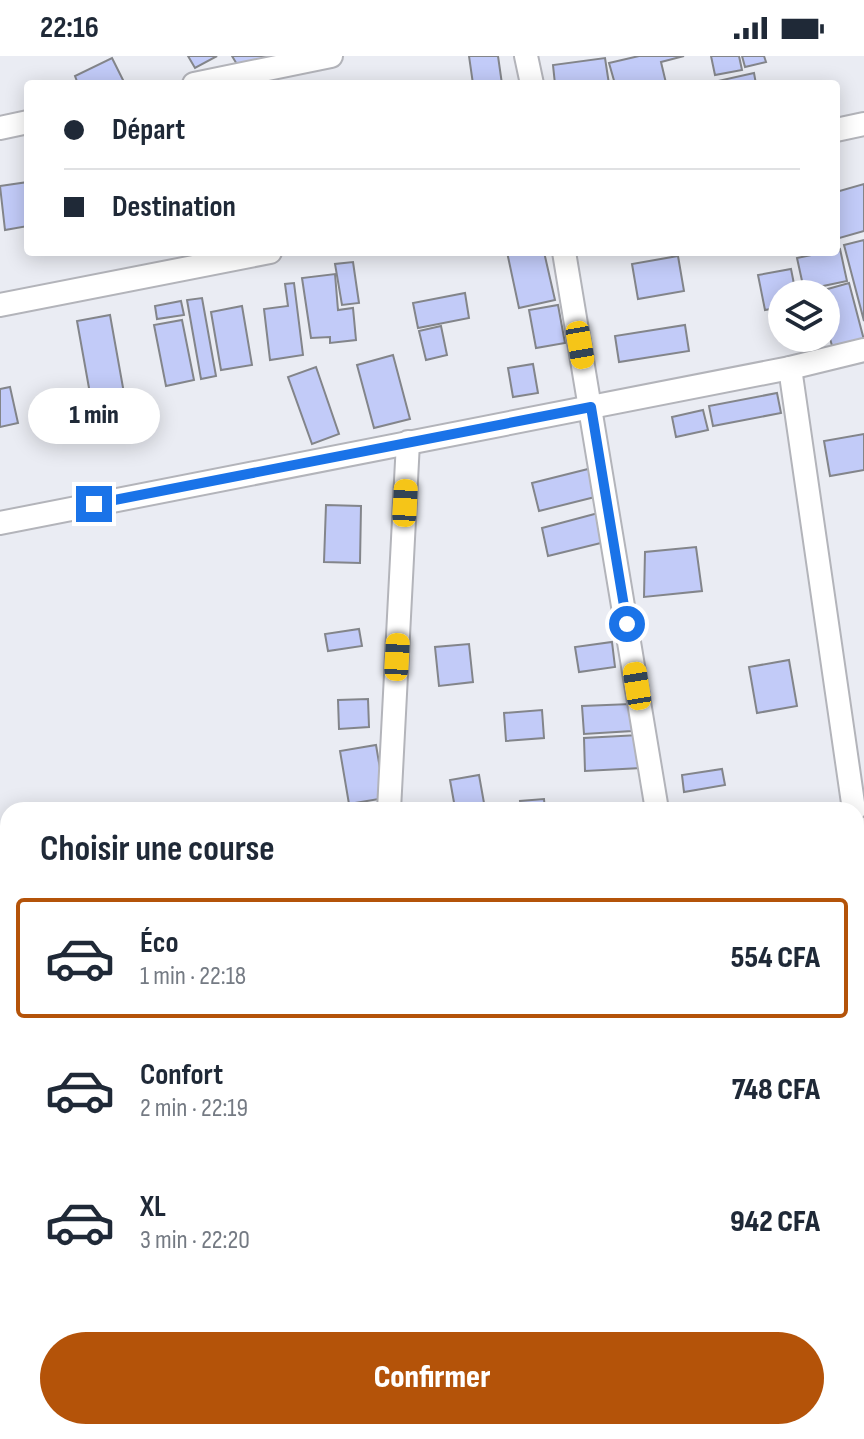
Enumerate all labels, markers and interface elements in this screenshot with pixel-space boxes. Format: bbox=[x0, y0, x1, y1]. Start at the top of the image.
text: 22:16 bbox=[40, 10, 99, 46]
text: Départ bbox=[112, 112, 185, 148]
text: Destination bbox=[112, 189, 236, 225]
map controls bbox=[768, 280, 840, 352]
button: layers bbox=[768, 280, 840, 352]
car bbox=[564, 319, 596, 371]
callout: 1 min bbox=[28, 388, 160, 444]
text: 1 min bbox=[69, 400, 119, 431]
car bbox=[392, 478, 418, 528]
route end bbox=[76, 486, 112, 522]
route start bbox=[609, 606, 645, 642]
car bbox=[384, 632, 410, 682]
car bbox=[621, 660, 653, 712]
text: Choisir une course bbox=[40, 828, 275, 871]
icon: car bbox=[44, 922, 116, 994]
text: Éco bbox=[140, 925, 179, 961]
text: 554 CFA bbox=[731, 940, 820, 976]
text: 1 min · 22:18 bbox=[140, 961, 246, 992]
icon: car bbox=[44, 1054, 116, 1126]
text: Confort bbox=[140, 1057, 223, 1093]
text: 748 CFA bbox=[732, 1072, 820, 1108]
text: 2 min · 22:19 bbox=[140, 1093, 248, 1124]
icon: car bbox=[44, 1186, 116, 1258]
text: XL bbox=[140, 1189, 166, 1225]
text: 942 CFA bbox=[730, 1204, 820, 1240]
text: 3 min · 22:20 bbox=[140, 1225, 250, 1256]
button: Confirmer bbox=[40, 1332, 824, 1424]

